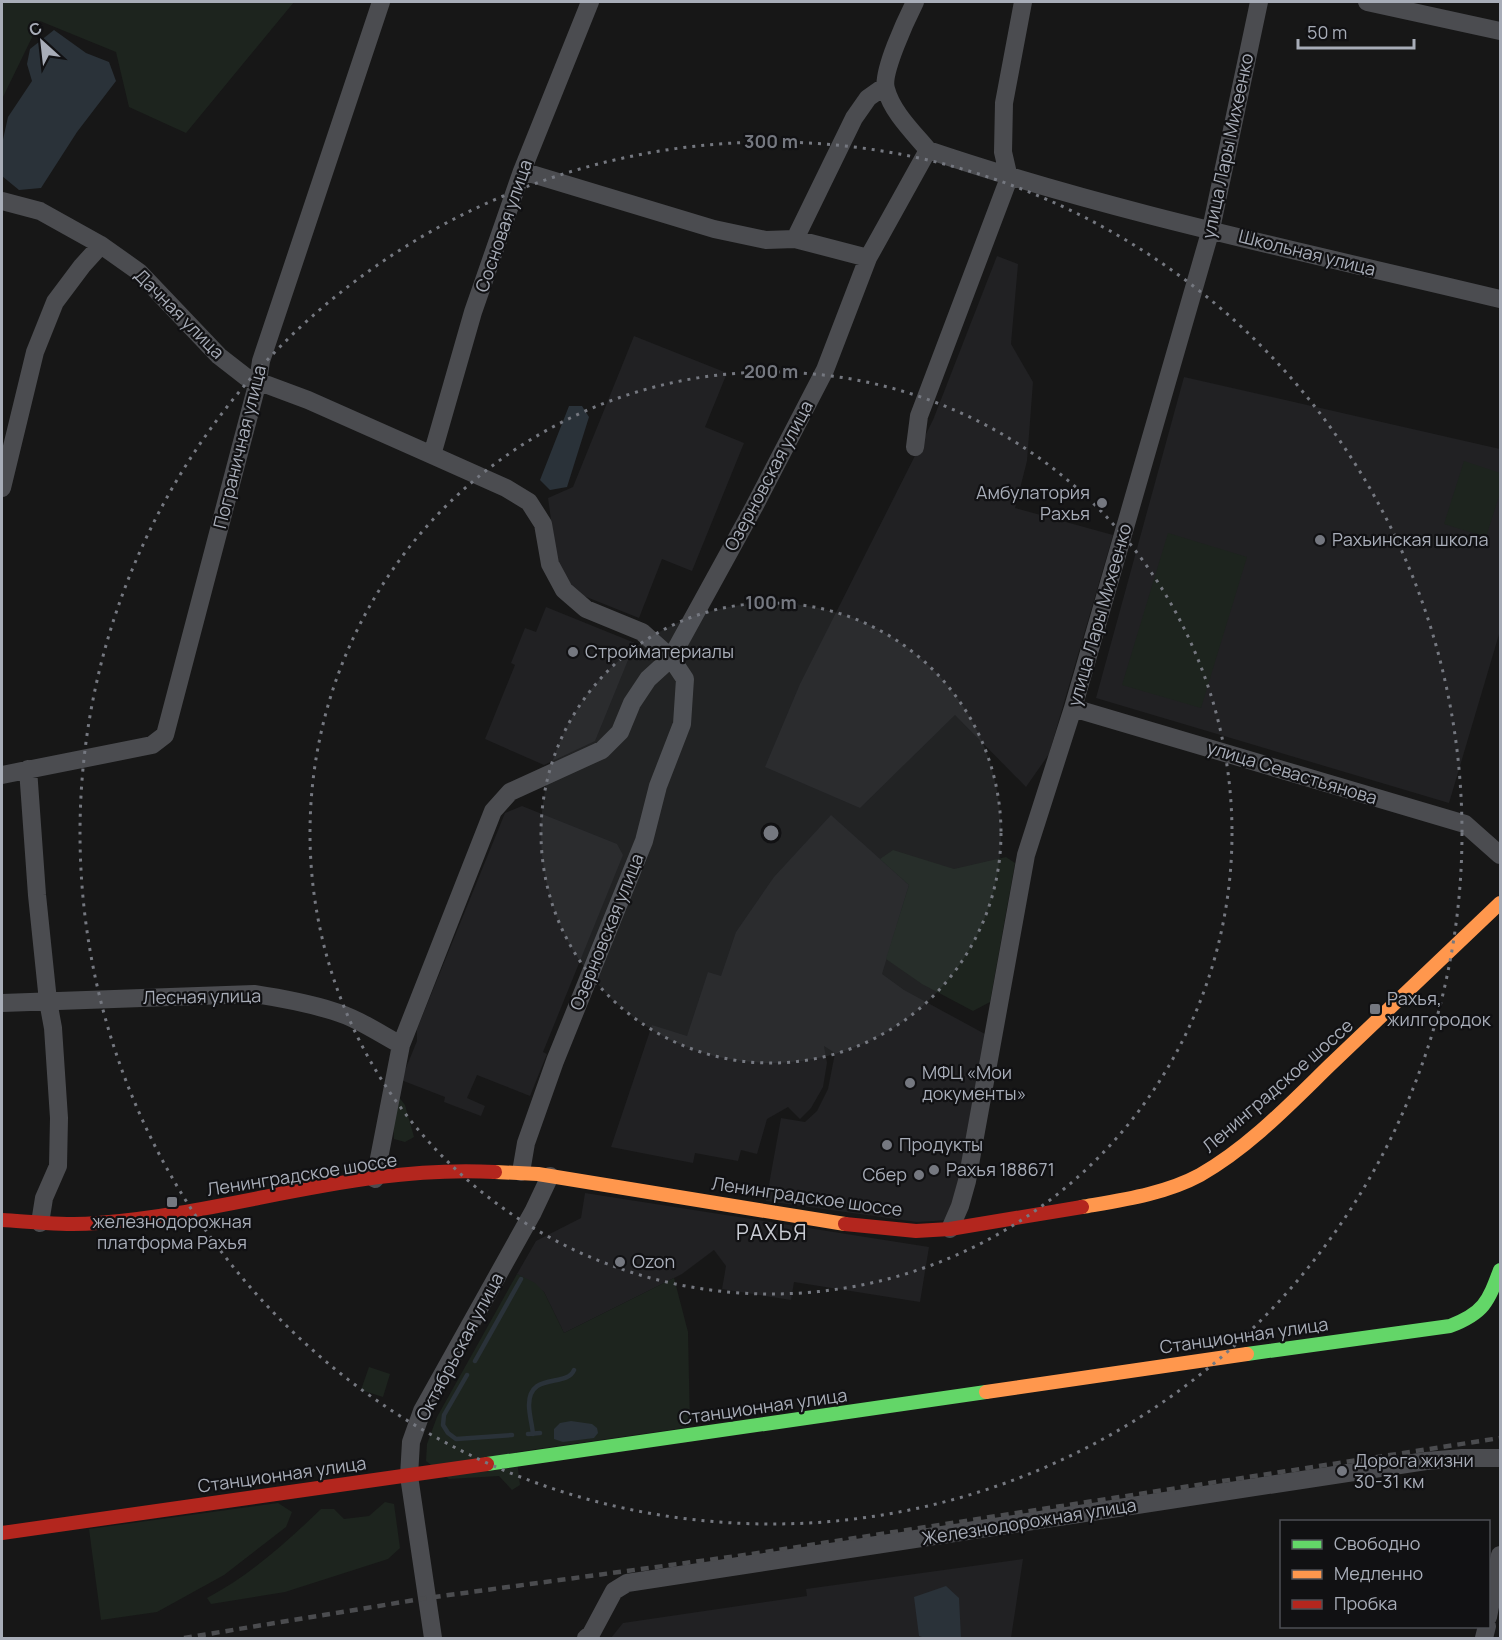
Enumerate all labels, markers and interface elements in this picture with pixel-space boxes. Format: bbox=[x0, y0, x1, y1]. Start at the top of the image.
north arrow bbox=[12, 12, 72, 72]
scale bar bbox=[1298, 12, 1414, 50]
text: С bbox=[25, 16, 46, 41]
text: 50 m bbox=[1307, 20, 1347, 44]
street label: улица Лары Михеенко bbox=[1196, 51, 1258, 241]
text: 300 m bbox=[744, 129, 798, 153]
street label: Сосновая улица bbox=[469, 156, 537, 295]
street label: Школьная улица bbox=[1236, 223, 1378, 281]
street label: Дачная улица bbox=[129, 263, 230, 364]
text: 200 m bbox=[744, 359, 798, 383]
street label: Пограничная улица bbox=[207, 362, 271, 531]
street label: Озерновская улица bbox=[718, 396, 818, 555]
place label: Амбулатория Рахья bbox=[976, 480, 1090, 525]
marker: Амбулатория Рахья bbox=[1095, 496, 1109, 510]
street label: улица Лары Михеенко bbox=[1061, 521, 1137, 709]
place label: Рахьинская школа bbox=[1332, 527, 1488, 551]
marker: Рахьинская школа bbox=[1313, 533, 1327, 547]
text: 100 m bbox=[745, 590, 797, 614]
place label: Стройматериалы bbox=[585, 639, 734, 663]
marker: Стройматериалы bbox=[566, 645, 580, 659]
street label: улица Севастьянова bbox=[1204, 735, 1380, 809]
centre of rings bbox=[761, 823, 781, 843]
street label: Озерновская улица bbox=[564, 850, 649, 1014]
street label: Лесная улица bbox=[143, 983, 261, 1009]
place label: Рахья, жилгородок bbox=[1387, 986, 1492, 1031]
marker: Рахья, жилгородок bbox=[1368, 1002, 1382, 1016]
street label: Ленинградское шоссе bbox=[1197, 1013, 1358, 1157]
place label: МФЦ «Мои документы» bbox=[922, 1060, 1026, 1105]
marker: МФЦ «Мои документы» bbox=[903, 1076, 917, 1090]
place label: Продукты bbox=[899, 1132, 983, 1156]
marker: Продукты bbox=[880, 1138, 894, 1152]
street label: Ленинградское шоссе bbox=[205, 1147, 399, 1201]
place label: Рахья 188671 bbox=[946, 1157, 1055, 1181]
place label: Сбер bbox=[862, 1162, 907, 1186]
marker: Рахья 188671 bbox=[927, 1163, 941, 1177]
marker: Сбер bbox=[912, 1168, 926, 1182]
street label: Ленинградское шоссе bbox=[710, 1171, 904, 1221]
marker: железнодорожная платформа Рахья bbox=[165, 1195, 179, 1209]
place label: железнодорожная платформа Рахья bbox=[92, 1209, 252, 1254]
district label: РАХЬЯ bbox=[736, 1218, 808, 1246]
place label: Ozon bbox=[632, 1249, 675, 1273]
marker: Ozon bbox=[613, 1255, 627, 1269]
street label: Октябрьская улица bbox=[410, 1268, 508, 1425]
street label: Станционная улица bbox=[1158, 1311, 1330, 1359]
street label: Станционная улица bbox=[677, 1382, 849, 1430]
place label: Дорога жизни 30-31 км bbox=[1354, 1448, 1474, 1493]
street label: Станционная улица bbox=[196, 1450, 368, 1498]
marker: Дорога жизни 30-31 км bbox=[1335, 1464, 1349, 1478]
street label: Железнодорожная улица bbox=[920, 1492, 1138, 1550]
legend bbox=[1280, 1520, 1490, 1628]
text: Свободно bbox=[1334, 1531, 1420, 1555]
text: Медленно bbox=[1334, 1561, 1423, 1585]
text: Пробка bbox=[1334, 1591, 1397, 1615]

